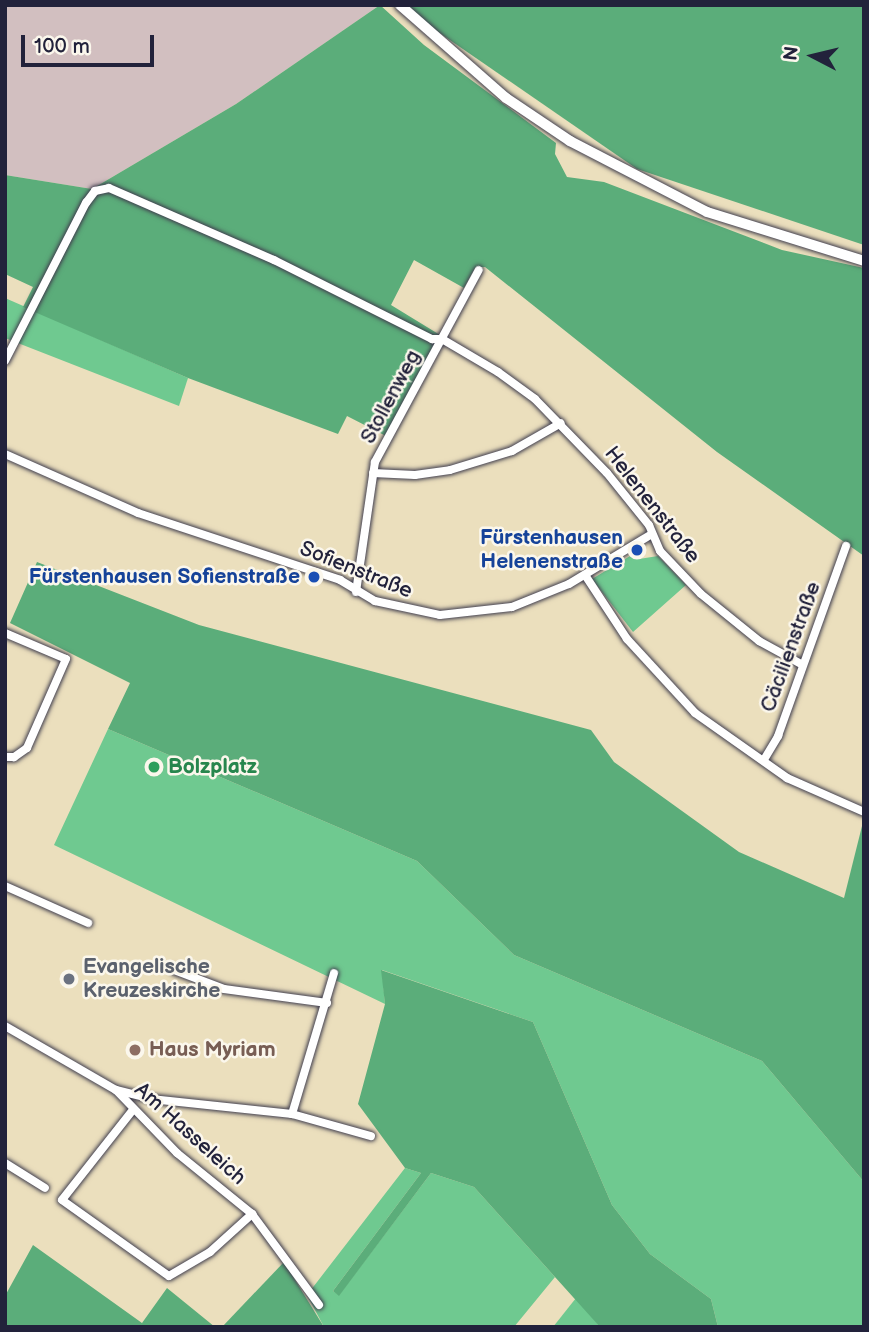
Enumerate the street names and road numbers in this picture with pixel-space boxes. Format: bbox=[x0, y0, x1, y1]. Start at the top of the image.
street label: Stollenweg bbox=[356, 346, 426, 448]
street label: Helenenstraße bbox=[599, 442, 705, 568]
street label: Sofienstraße bbox=[296, 536, 416, 604]
street label: Cäcilienstraße bbox=[756, 578, 826, 716]
street label: Am Hasseleich bbox=[129, 1077, 251, 1191]

